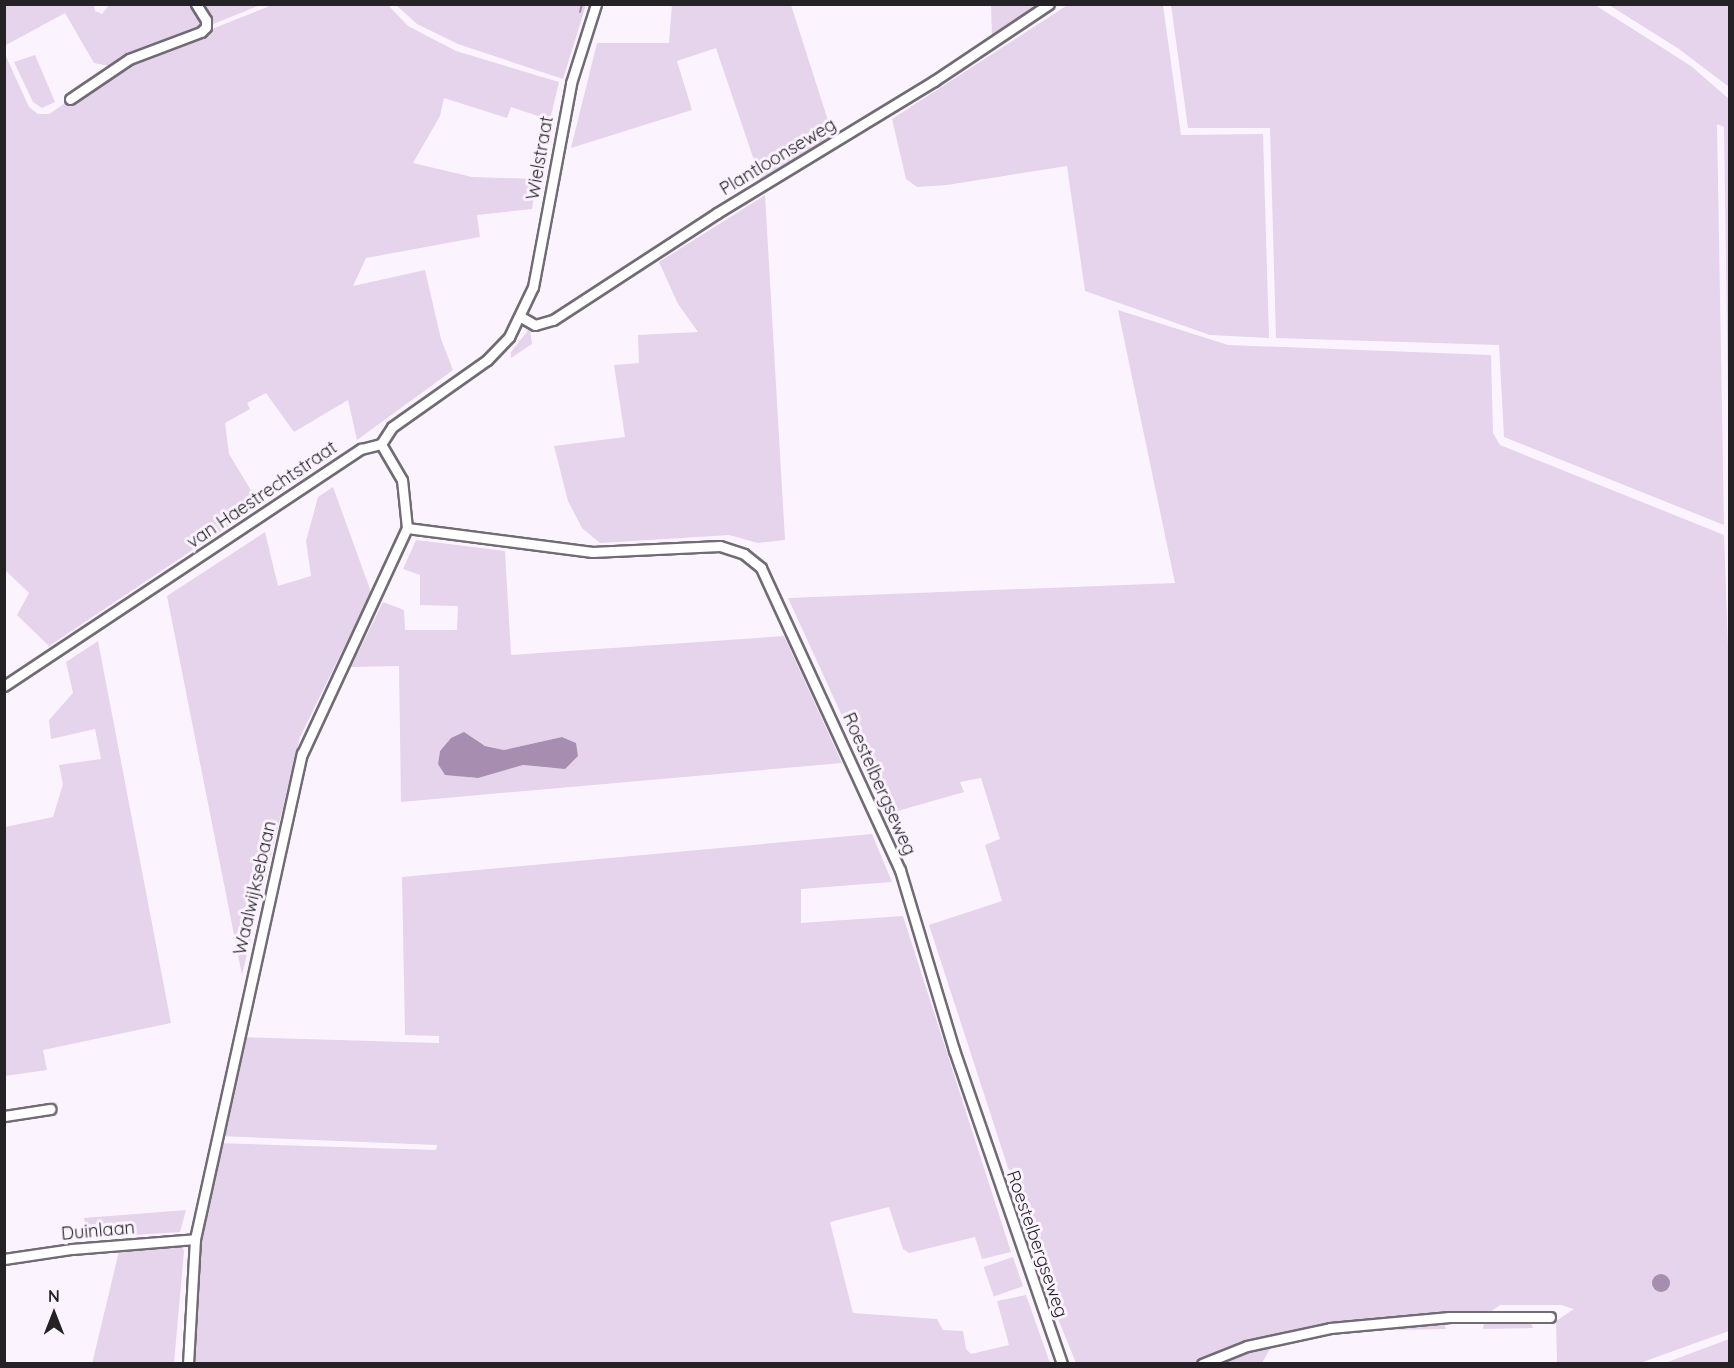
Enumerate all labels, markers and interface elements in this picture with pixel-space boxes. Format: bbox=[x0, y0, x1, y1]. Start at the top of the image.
street label: Wielstraat bbox=[522, 114, 558, 202]
street label: Plantloonseweg bbox=[716, 114, 840, 200]
street label: van Haestrechtstraat bbox=[183, 437, 341, 553]
street label: Roestelbergseweg bbox=[838, 709, 920, 859]
street label: Waalwijksebaan bbox=[229, 819, 281, 957]
street label: Roestelbergseweg bbox=[1002, 1168, 1072, 1320]
street label: Duinlaan bbox=[60, 1217, 136, 1245]
north arrow bbox=[24, 1284, 84, 1344]
text: N bbox=[48, 1286, 60, 1306]

